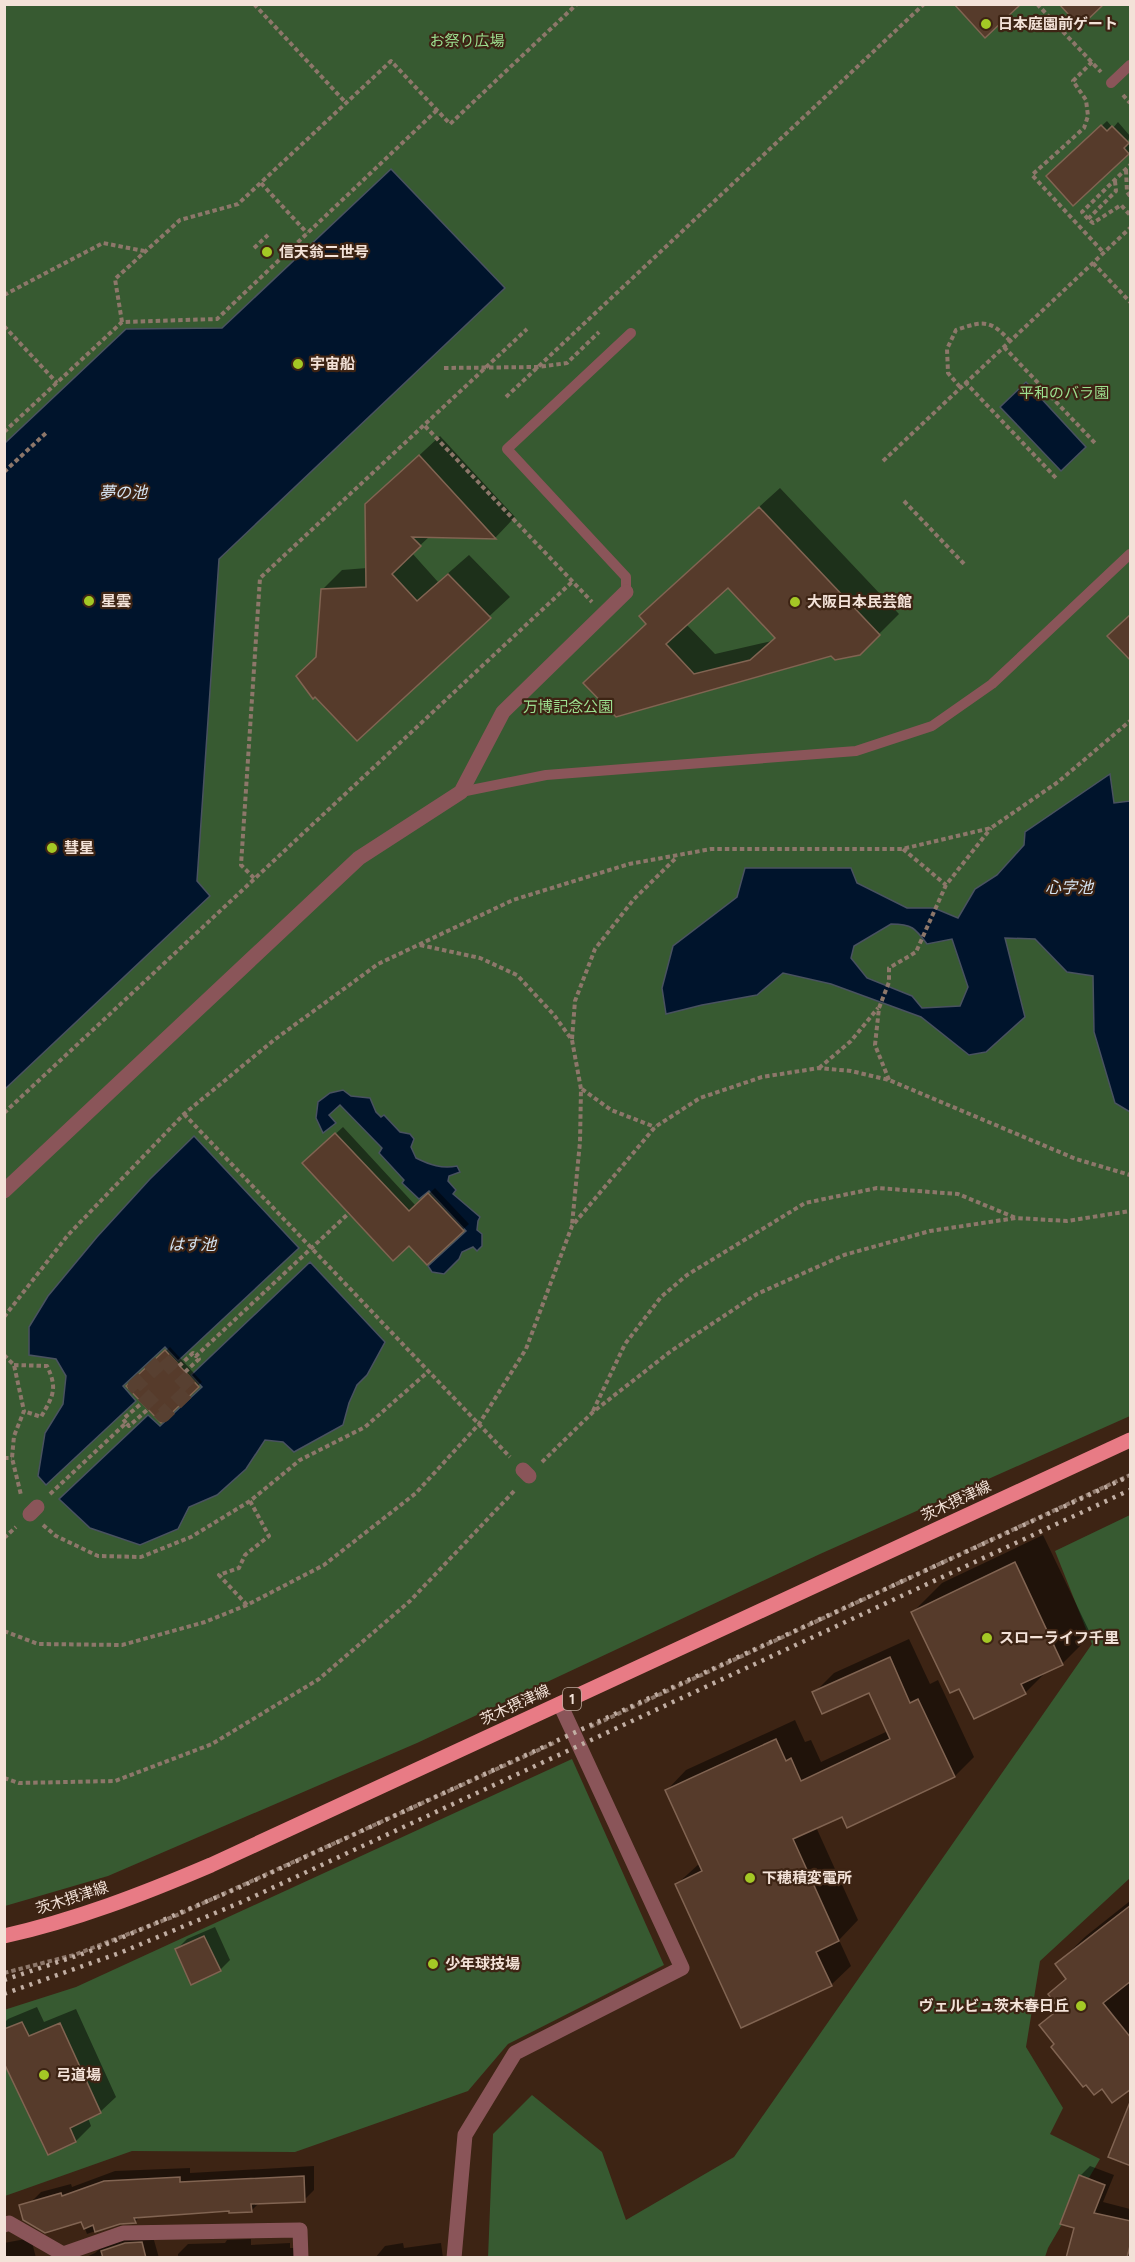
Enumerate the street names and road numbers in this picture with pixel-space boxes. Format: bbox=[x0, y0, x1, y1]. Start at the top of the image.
street label: 茨木摂津線 bbox=[918, 1477, 994, 1525]
street label: 茨木摂津線 bbox=[477, 1681, 553, 1729]
road number: 1 bbox=[563, 1688, 581, 1710]
street label: 茨木摂津線 bbox=[34, 1878, 110, 1918]

